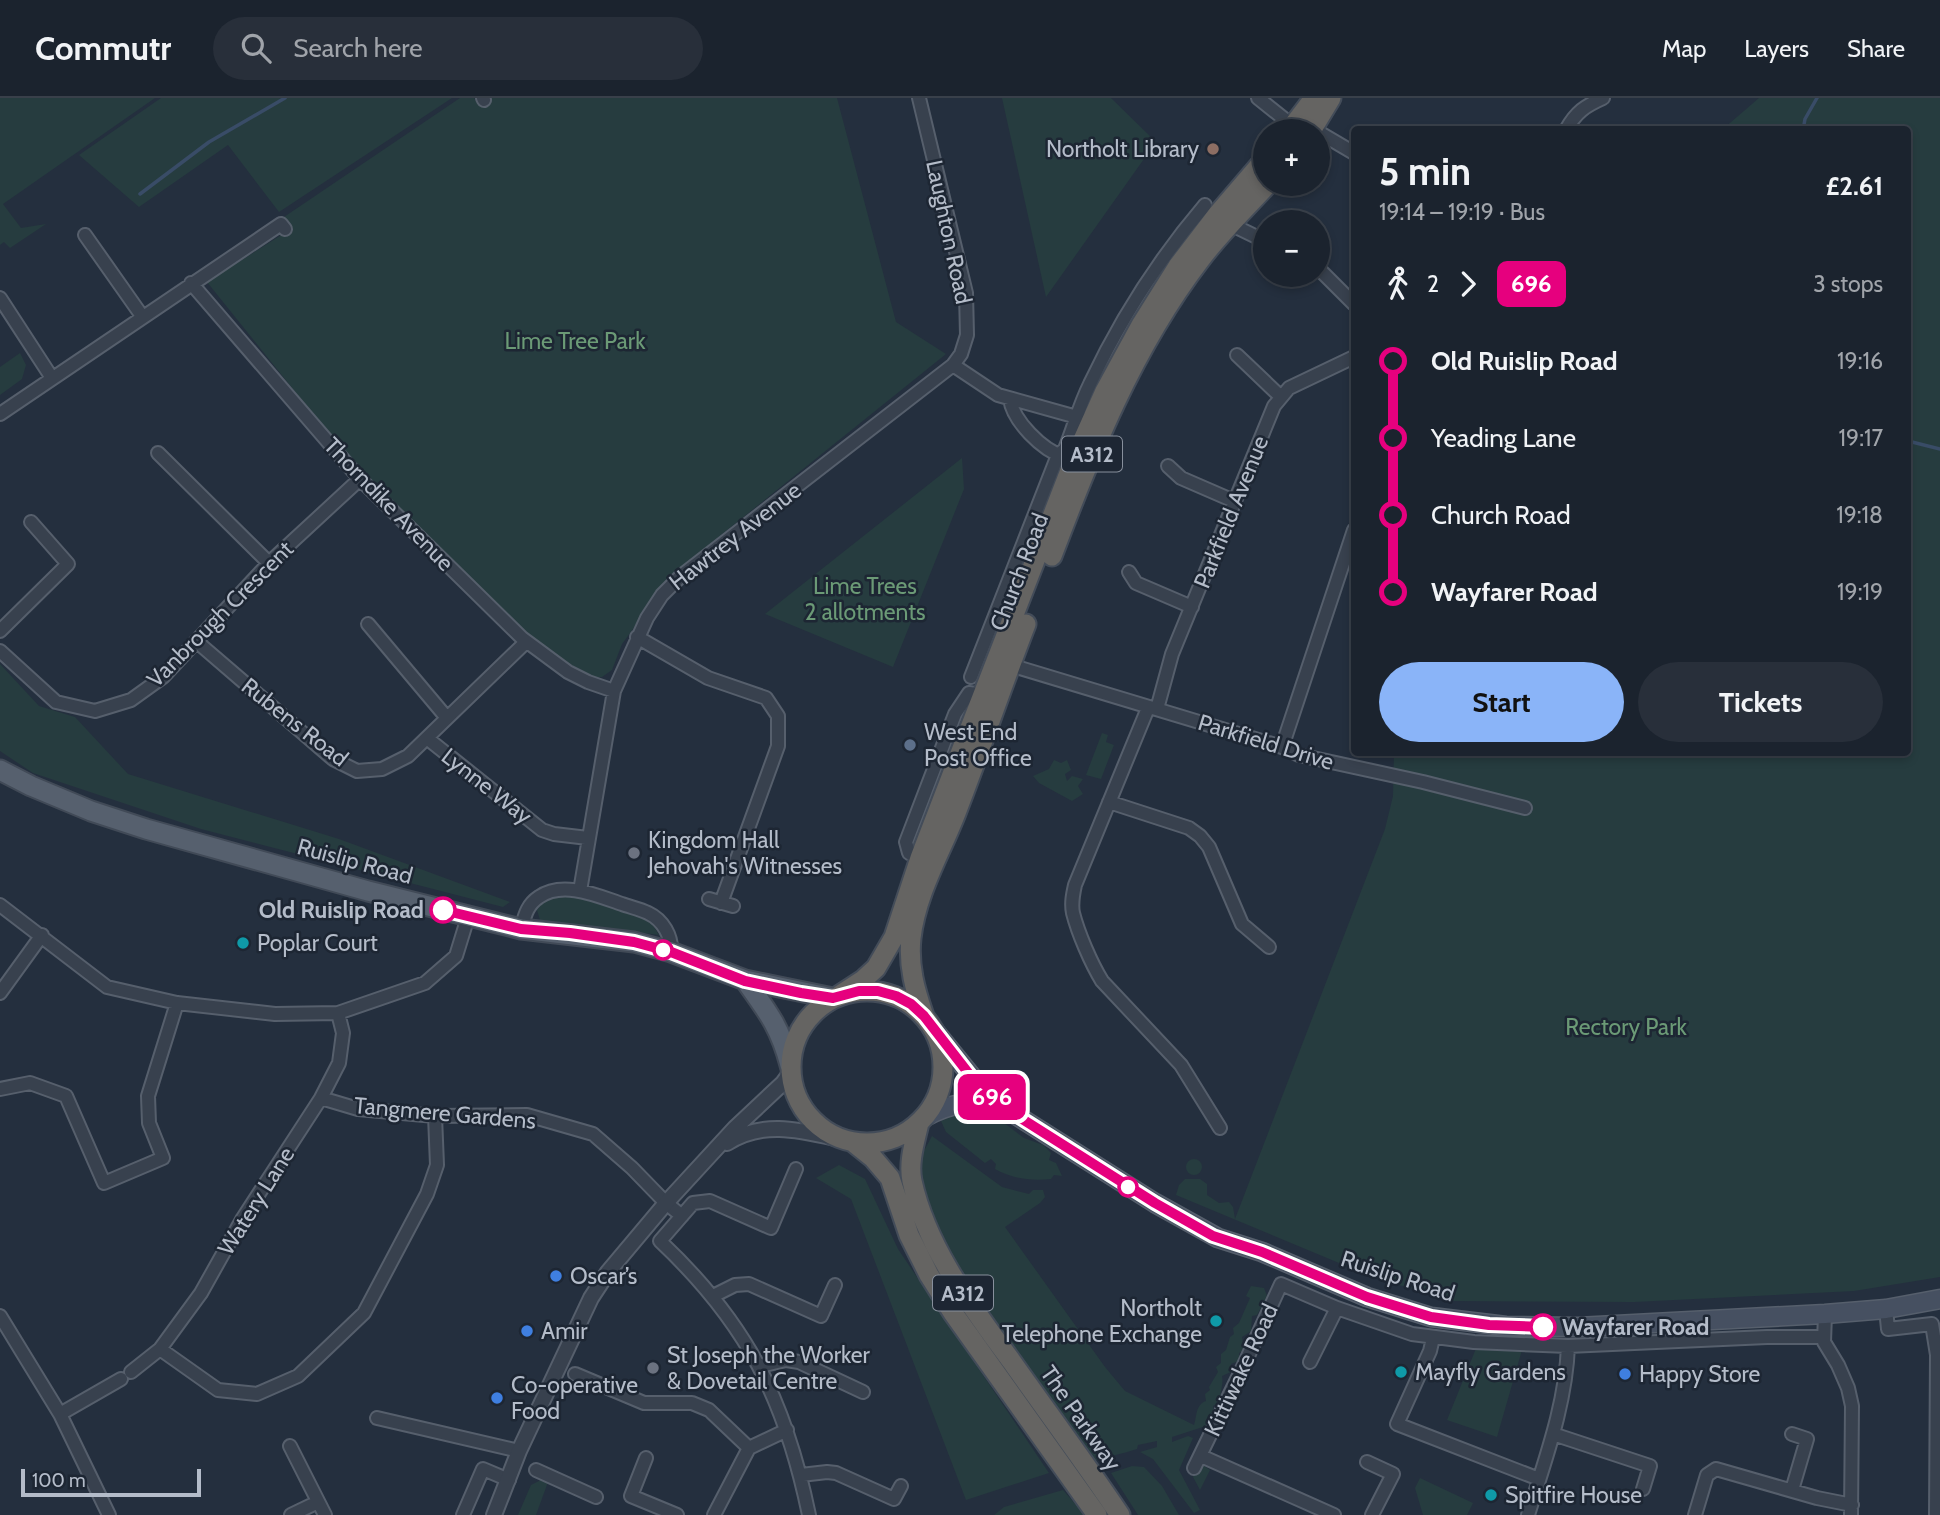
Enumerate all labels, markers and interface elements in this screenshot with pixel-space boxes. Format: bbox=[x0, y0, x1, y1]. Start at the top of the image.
search box bbox=[213, 17, 703, 80]
text: Commutr bbox=[35, 28, 171, 68]
icon: search bbox=[237, 29, 275, 67]
text: Search here bbox=[293, 32, 422, 64]
text: Map bbox=[1662, 34, 1706, 63]
text: Layers bbox=[1744, 34, 1809, 63]
text: Share bbox=[1847, 34, 1905, 63]
map controls bbox=[1253, 119, 1330, 287]
button: + bbox=[1253, 119, 1330, 196]
place label: Northolt Library bbox=[1046, 135, 1199, 163]
marker: Northolt Library bbox=[1205, 141, 1221, 157]
text: 5 min bbox=[1379, 148, 1471, 195]
street label: Laughton Road bbox=[920, 157, 978, 307]
text: £2.61 bbox=[1826, 170, 1883, 202]
text: 19:14 – 19:19 · Bus bbox=[1379, 198, 1545, 226]
button: − bbox=[1253, 210, 1330, 287]
icon: walk bbox=[1379, 265, 1417, 303]
icon: forward bbox=[1449, 265, 1487, 303]
text: 696 bbox=[1511, 269, 1552, 298]
text: 2 bbox=[1427, 270, 1439, 298]
text: 3 stops bbox=[1813, 270, 1883, 298]
park label: Lime Tree Park bbox=[505, 327, 646, 355]
text: Old Ruislip Road bbox=[1431, 345, 1618, 377]
text: 19:16 bbox=[1837, 347, 1883, 375]
text: Yeading Lane bbox=[1431, 422, 1576, 454]
text: 19:17 bbox=[1839, 424, 1883, 452]
street label: Thorndike Avenue bbox=[318, 431, 460, 577]
street label: Parkfield Avenue bbox=[1188, 431, 1274, 592]
road number: A312 bbox=[1062, 436, 1122, 472]
street label: Hawtrey Avenue bbox=[664, 476, 807, 596]
text: Church Road bbox=[1431, 499, 1571, 531]
text: 19:18 bbox=[1836, 501, 1883, 529]
street label: Church Road bbox=[984, 509, 1054, 635]
street label: Vanbrough Crescent bbox=[141, 535, 299, 693]
park label: Lime Trees 2 allotments bbox=[804, 572, 926, 626]
text: Wayfarer Road bbox=[1431, 576, 1598, 608]
text: 19:19 bbox=[1837, 578, 1883, 606]
button: Start bbox=[1379, 662, 1624, 742]
button: Tickets bbox=[1638, 662, 1883, 742]
street label: Rubens Road bbox=[236, 672, 354, 772]
street label: Parkfield Drive bbox=[1195, 708, 1338, 776]
place label: West End Post Office bbox=[924, 718, 1032, 772]
marker: West End Post Office bbox=[902, 737, 918, 753]
street label: Lynne Way bbox=[436, 742, 538, 830]
place label: Kingdom Hall Jehovah's Witnesses bbox=[647, 826, 842, 880]
street label: Ruislip Road bbox=[294, 832, 416, 890]
marker: Kingdom Hall Jehovah's Witnesses bbox=[626, 845, 642, 861]
place label: Old Ruislip Road bbox=[259, 896, 424, 924]
marker: Old Ruislip Road bbox=[430, 897, 456, 923]
place label: Poplar Court bbox=[257, 929, 378, 957]
marker: Poplar Court bbox=[235, 935, 251, 951]
unlabelled marker bbox=[653, 940, 673, 960]
park label: Rectory Park bbox=[1565, 1013, 1687, 1041]
line badge: 696 bbox=[952, 1074, 1032, 1120]
text: 696 bbox=[972, 1082, 1012, 1111]
street label: Tangmere Gardens bbox=[353, 1091, 537, 1135]
street label: Watery Lane bbox=[212, 1142, 300, 1260]
unlabelled marker bbox=[1118, 1177, 1138, 1197]
street label: Ruislip Road bbox=[1337, 1244, 1459, 1308]
place label: Oscar’s bbox=[570, 1262, 637, 1290]
marker: Oscar’s bbox=[548, 1268, 564, 1284]
road number: A312 bbox=[933, 1276, 993, 1310]
place label: Northolt Telephone Exchange bbox=[1002, 1294, 1202, 1348]
street label: Kittiwake Road bbox=[1198, 1299, 1284, 1441]
marker: Northolt Telephone Exchange bbox=[1208, 1313, 1224, 1329]
place label: Wayfarer Road bbox=[1562, 1313, 1709, 1341]
marker: Wayfarer Road bbox=[1530, 1314, 1556, 1340]
place label: Amir bbox=[541, 1317, 588, 1345]
marker: Amir bbox=[519, 1323, 535, 1339]
place label: St Joseph the Worker & Dovetail Centre bbox=[667, 1341, 870, 1395]
place label: Mayfly Gardens bbox=[1415, 1358, 1566, 1386]
marker: St Joseph the Worker & Dovetail Centre bbox=[645, 1360, 661, 1376]
street label: The Parkway bbox=[1035, 1360, 1128, 1476]
place label: Happy Store bbox=[1639, 1360, 1761, 1388]
marker: Mayfly Gardens bbox=[1393, 1364, 1409, 1380]
marker: Happy Store bbox=[1617, 1366, 1633, 1382]
place label: Co-operative Food bbox=[511, 1371, 638, 1425]
marker: Co-operative Food bbox=[489, 1390, 505, 1406]
scale bar bbox=[21, 1466, 201, 1498]
text: 100 m bbox=[32, 1469, 86, 1492]
place label: Spitfire House bbox=[1505, 1481, 1642, 1509]
marker: Spitfire House bbox=[1483, 1487, 1499, 1503]

